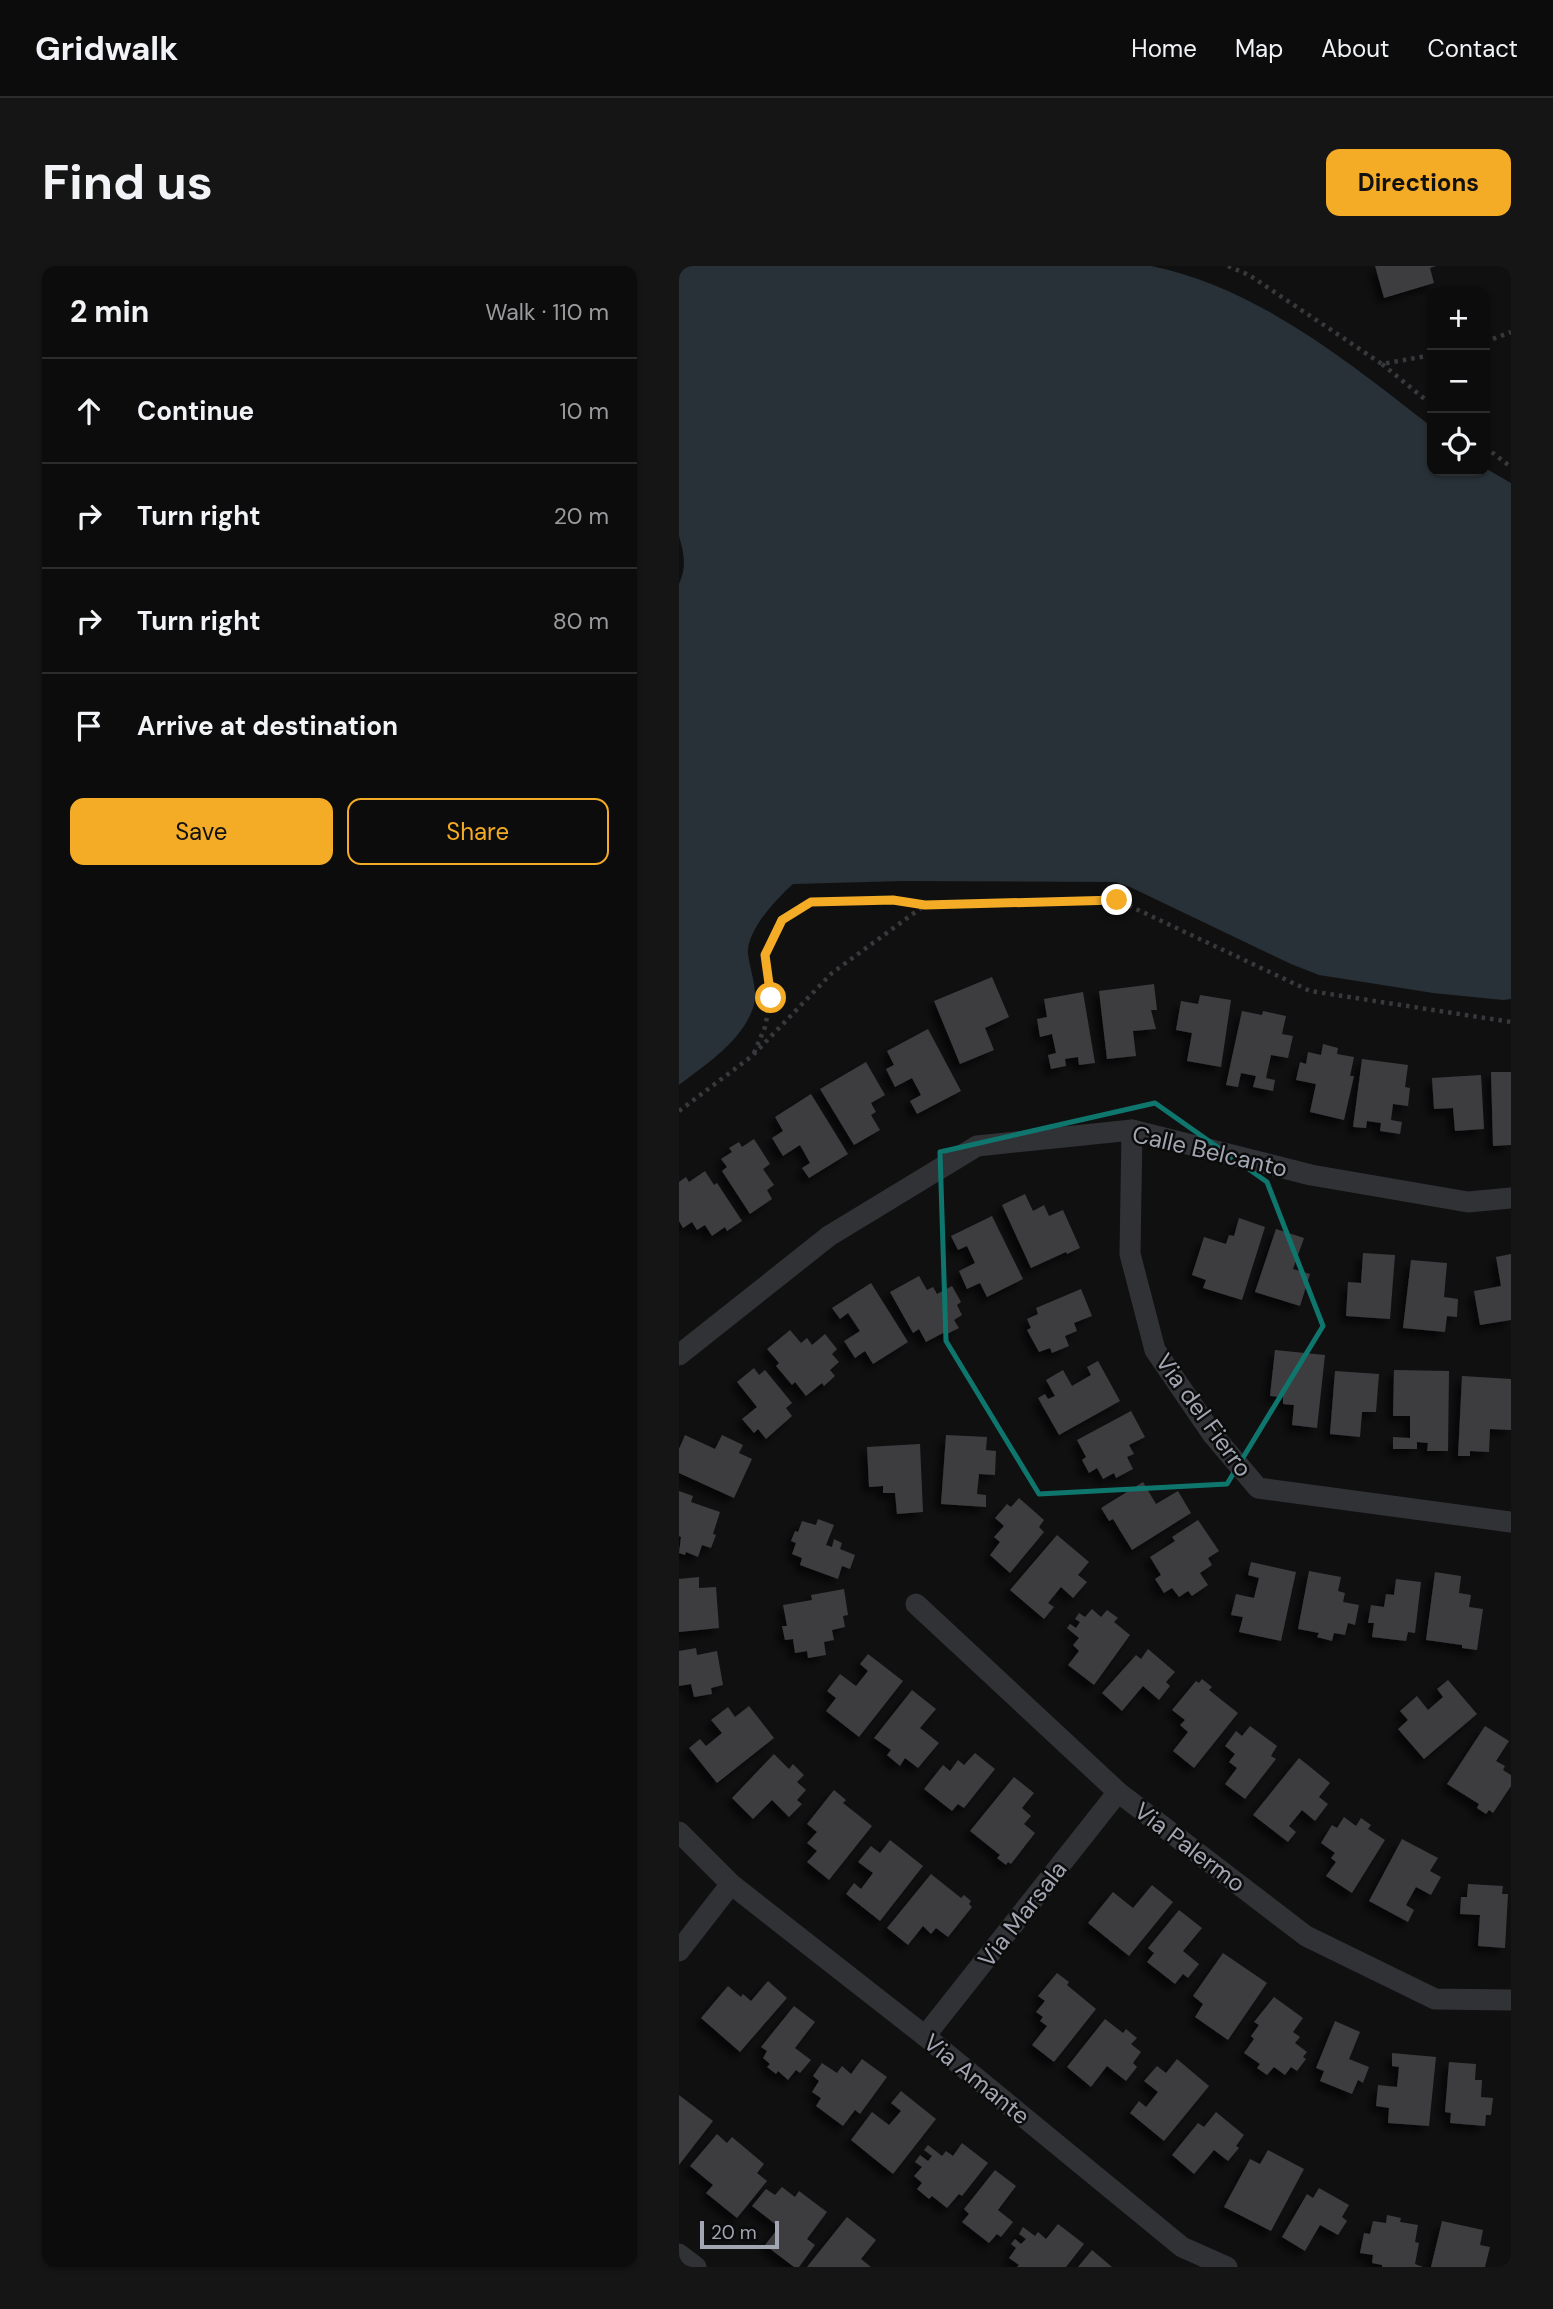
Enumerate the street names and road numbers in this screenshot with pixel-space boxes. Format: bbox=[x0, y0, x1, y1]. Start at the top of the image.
street label: Calle Belcanto bbox=[1129, 1118, 1291, 1184]
street label: Via del Fierro bbox=[1149, 1347, 1259, 1483]
street label: Via Palermo bbox=[1128, 1795, 1252, 1899]
street label: Via Marsala bbox=[971, 1854, 1073, 1974]
street label: Via Amante bbox=[917, 2027, 1037, 2131]

